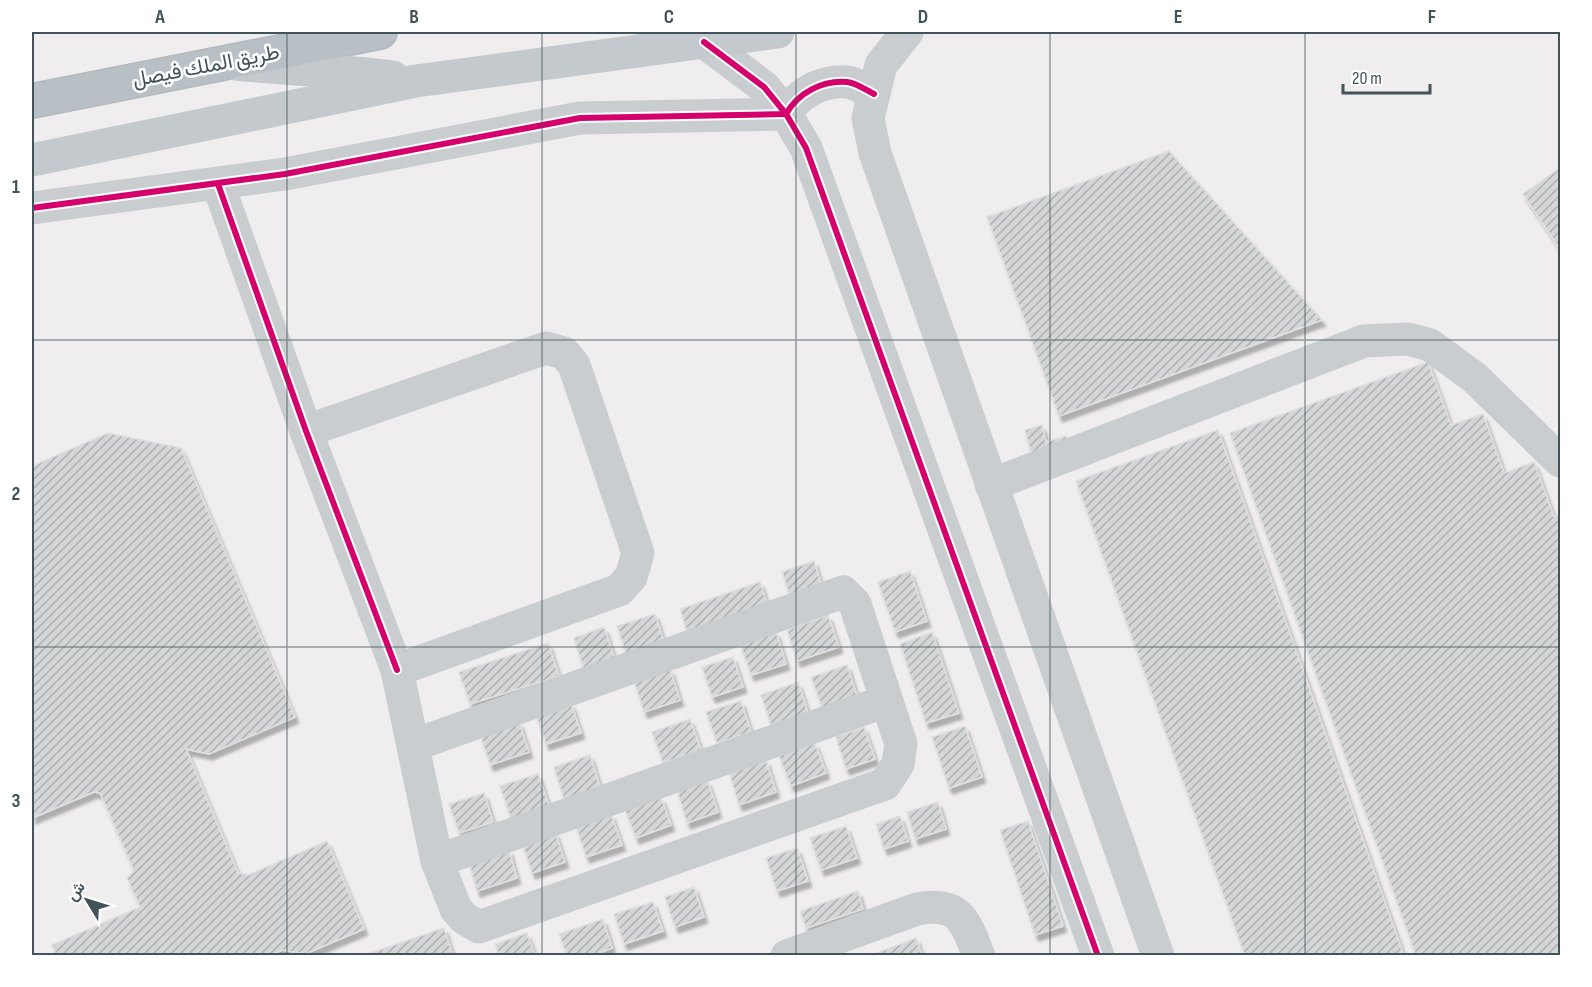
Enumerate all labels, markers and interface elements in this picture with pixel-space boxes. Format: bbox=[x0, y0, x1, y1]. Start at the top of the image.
text: A bbox=[154, 5, 165, 29]
text: B bbox=[409, 5, 419, 29]
text: C bbox=[664, 5, 674, 29]
text: D bbox=[918, 5, 928, 29]
text: E bbox=[1174, 5, 1182, 29]
text: F bbox=[1428, 5, 1436, 29]
street label: طريق الملك فيصل bbox=[130, 39, 282, 93]
scale bar bbox=[1343, 57, 1430, 95]
text: 20 m bbox=[1352, 68, 1382, 89]
text: 1 bbox=[12, 175, 20, 199]
text: 2 bbox=[12, 482, 20, 506]
text: 3 bbox=[12, 789, 21, 813]
north arrow bbox=[57, 870, 117, 930]
text: ش bbox=[63, 878, 90, 905]

